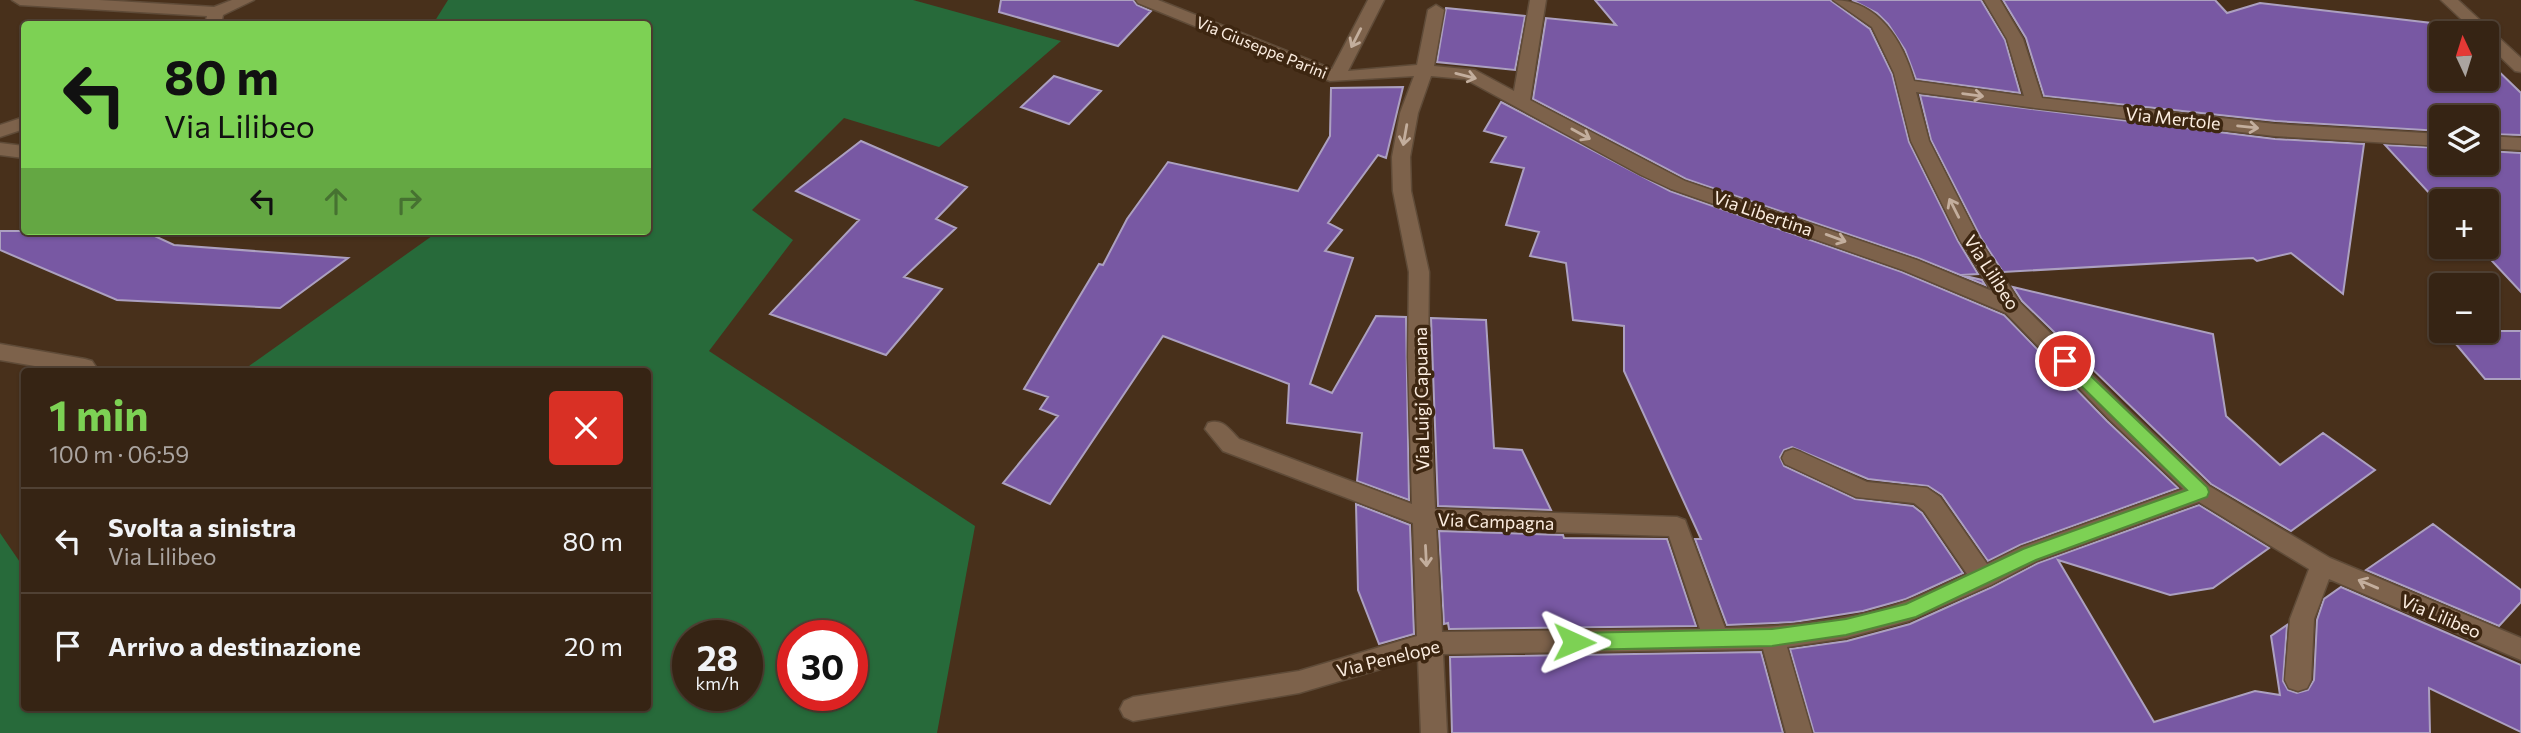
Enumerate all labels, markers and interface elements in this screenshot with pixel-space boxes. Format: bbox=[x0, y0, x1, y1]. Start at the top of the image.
street label: Via Giuseppe Parini bbox=[1194, 12, 1330, 82]
north arrow bbox=[2429, 21, 2499, 91]
map controls bbox=[2429, 21, 2499, 343]
one-way arrow bbox=[1348, 27, 1362, 48]
text: 80 m bbox=[164, 45, 279, 105]
icon: left bbox=[49, 49, 140, 140]
one-way arrow bbox=[1454, 69, 1477, 83]
one-way arrow bbox=[1961, 88, 1984, 101]
street label: Via Mertole bbox=[2124, 102, 2222, 134]
text: Via Lilibeo bbox=[164, 105, 315, 145]
button: layers bbox=[2429, 105, 2499, 175]
one-way arrow bbox=[2236, 120, 2259, 133]
one-way arrow bbox=[1398, 123, 1411, 146]
one-way arrow bbox=[1570, 127, 1590, 141]
icon: left bbox=[244, 182, 282, 220]
icon: ahead bbox=[317, 182, 355, 220]
icon: right bbox=[390, 182, 428, 220]
street label: Via Libertina bbox=[1710, 186, 1816, 240]
button: + bbox=[2429, 189, 2499, 259]
one-way arrow bbox=[1947, 198, 1960, 219]
street label: Via Lilibeo bbox=[1960, 230, 2024, 314]
one-way arrow bbox=[1824, 233, 1846, 245]
button: − bbox=[2429, 273, 2499, 343]
street label: Via Luigi Capuana bbox=[1409, 327, 1433, 471]
pin bbox=[2035, 331, 2095, 391]
icon: arrive bbox=[2046, 342, 2084, 380]
text: 1 min bbox=[49, 388, 149, 440]
button: close bbox=[549, 391, 623, 465]
text: 100 m · 06:59 bbox=[49, 440, 189, 468]
street label: Via Campagna bbox=[1437, 508, 1555, 534]
text: Svolta a sinistra bbox=[108, 511, 296, 542]
icon: left bbox=[49, 522, 87, 560]
text: 80 m bbox=[563, 525, 623, 556]
text: Via Lilibeo bbox=[108, 542, 216, 570]
one-way arrow bbox=[1419, 545, 1432, 568]
one-way arrow bbox=[2358, 577, 2379, 590]
street label: Via Lilibeo bbox=[2398, 589, 2484, 643]
position arrow bbox=[1537, 605, 1611, 679]
speed limit sign: 30 bbox=[777, 620, 868, 711]
icon: arrive bbox=[49, 627, 87, 665]
text: Arrivo a destinazione bbox=[108, 630, 361, 661]
text: 20 m bbox=[564, 630, 623, 661]
text: 28 bbox=[697, 635, 738, 678]
street label: Via Penelope bbox=[1334, 635, 1442, 681]
text: km/h bbox=[696, 672, 739, 694]

